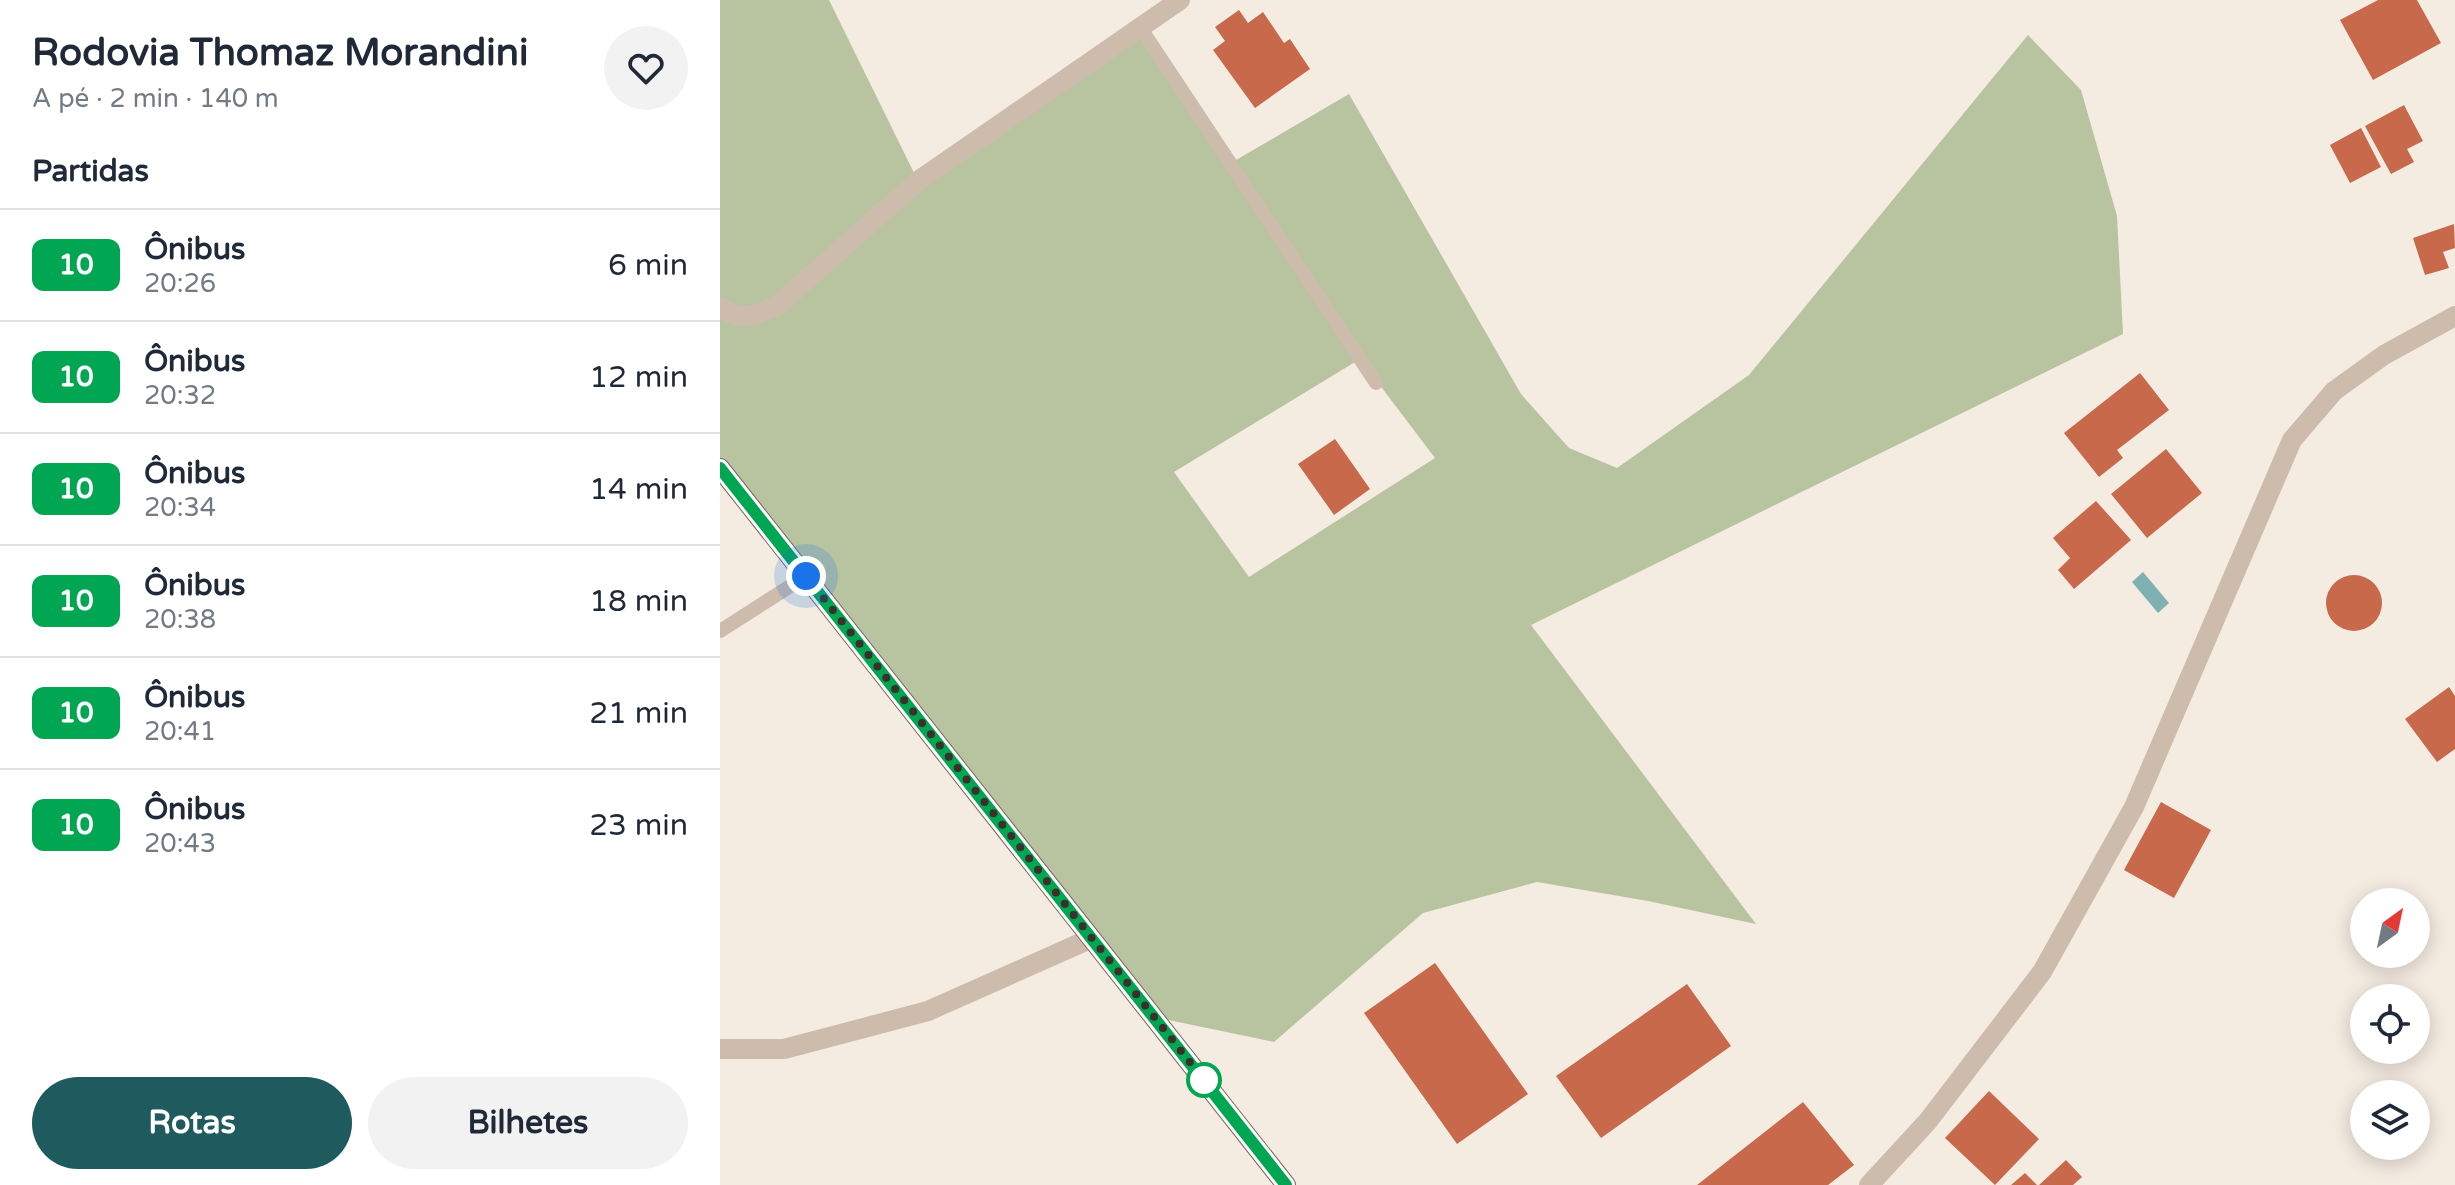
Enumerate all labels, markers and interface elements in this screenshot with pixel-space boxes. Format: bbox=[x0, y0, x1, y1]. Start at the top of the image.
button: heart bbox=[604, 26, 688, 110]
text: Rodovia Thomaz Morandini bbox=[32, 30, 528, 76]
text: A pé · 2 min · 140 m bbox=[32, 83, 279, 114]
text: Partidas bbox=[32, 153, 149, 190]
text: Ônibus bbox=[144, 231, 245, 268]
text: 6 min bbox=[608, 247, 688, 284]
text: 10 bbox=[58, 248, 94, 282]
text: 20:26 bbox=[144, 268, 216, 299]
text: Ônibus bbox=[144, 343, 245, 380]
text: 12 min bbox=[589, 359, 688, 396]
text: 10 bbox=[58, 360, 94, 394]
text: 20:32 bbox=[144, 380, 216, 411]
text: Ônibus bbox=[144, 455, 245, 492]
text: 14 min bbox=[589, 471, 688, 508]
text: 10 bbox=[58, 472, 94, 506]
text: 20:34 bbox=[144, 492, 216, 523]
your location bbox=[786, 556, 826, 596]
text: Ônibus bbox=[144, 567, 245, 604]
text: 18 min bbox=[589, 583, 688, 620]
text: 10 bbox=[58, 584, 94, 618]
text: 20:38 bbox=[144, 604, 216, 635]
text: Ônibus bbox=[144, 679, 245, 716]
text: 21 min bbox=[589, 695, 688, 732]
text: 10 bbox=[58, 696, 94, 730]
text: 20:41 bbox=[144, 716, 216, 747]
text: Ônibus bbox=[144, 791, 245, 828]
text: 23 min bbox=[589, 807, 688, 844]
text: 10 bbox=[58, 808, 94, 842]
text: 20:43 bbox=[144, 828, 216, 859]
north arrow bbox=[2350, 888, 2430, 968]
map controls bbox=[2350, 888, 2430, 1160]
button: locate bbox=[2350, 984, 2430, 1064]
unlabelled marker bbox=[1187, 1063, 1221, 1097]
button: Rotas bbox=[32, 1077, 352, 1169]
button: Bilhetes bbox=[368, 1077, 688, 1169]
button: layers bbox=[2350, 1080, 2430, 1160]

